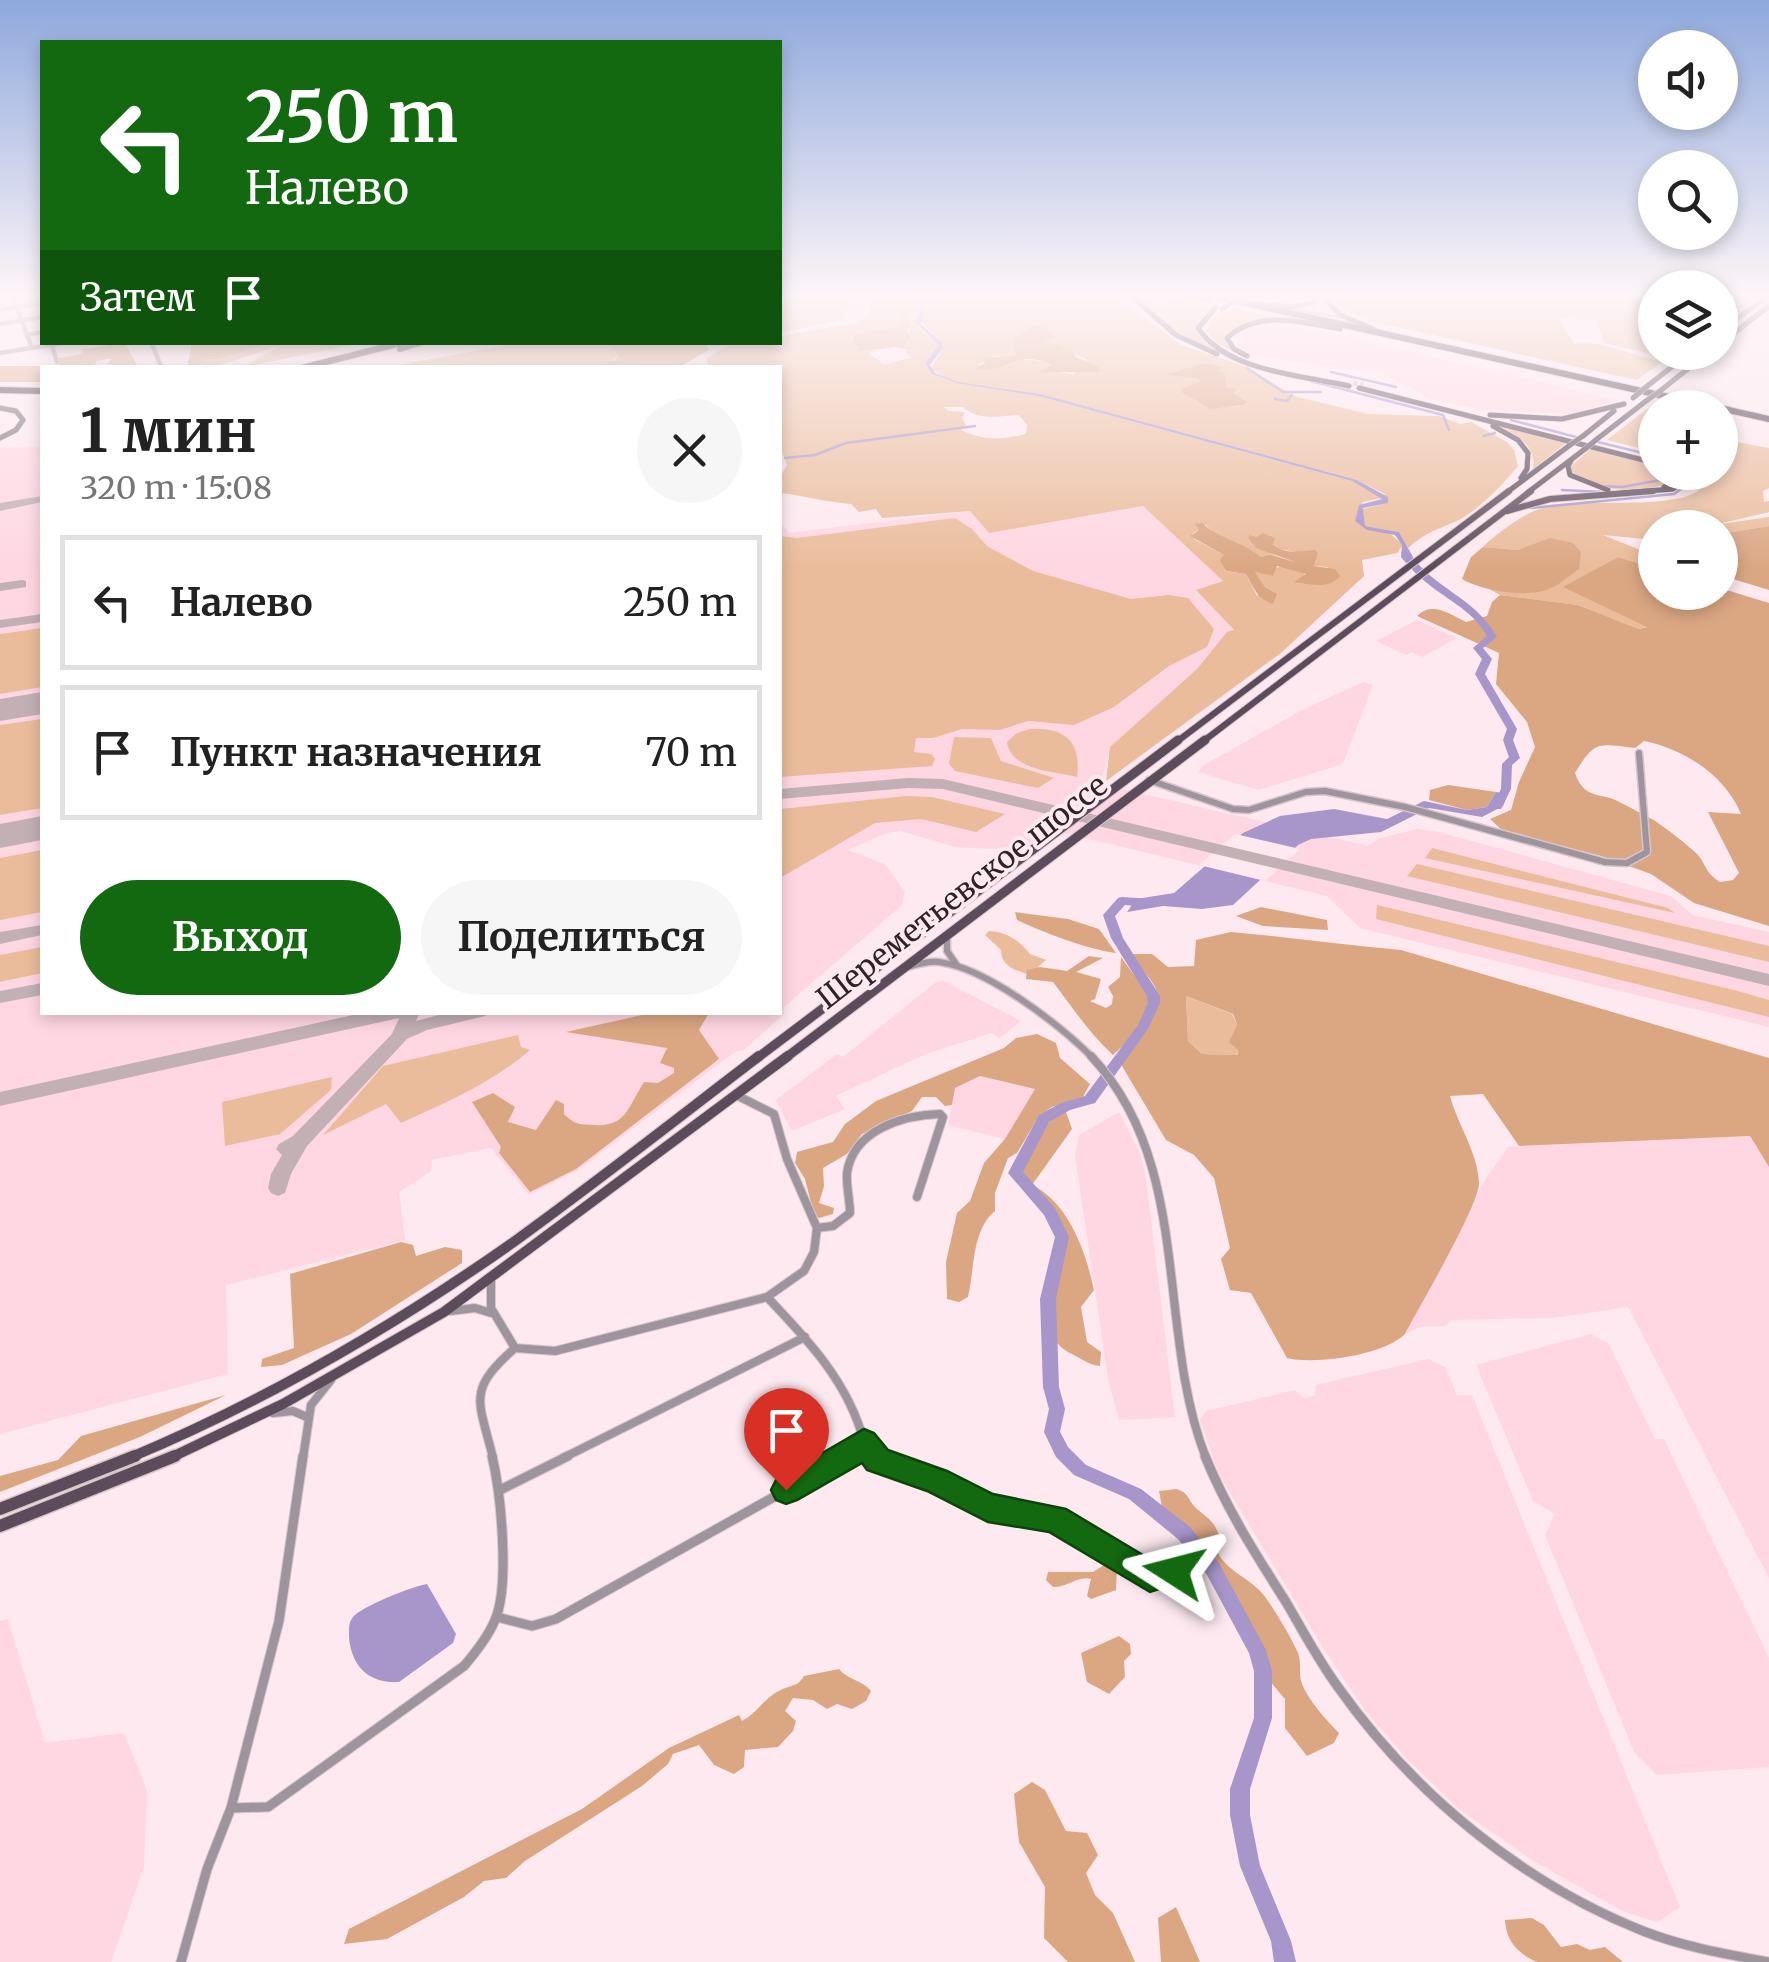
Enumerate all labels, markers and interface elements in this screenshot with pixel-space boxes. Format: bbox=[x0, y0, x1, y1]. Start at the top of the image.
map controls bbox=[1638, 30, 1738, 610]
button: sound bbox=[1638, 30, 1738, 130]
text: 250 m bbox=[245, 73, 458, 161]
icon: left bbox=[80, 80, 210, 210]
button: search bbox=[1638, 150, 1738, 250]
text: Налево bbox=[245, 160, 409, 216]
icon: arrive bbox=[216, 270, 271, 325]
button: layers bbox=[1638, 270, 1738, 370]
text: Затем bbox=[80, 274, 196, 321]
button: + bbox=[1638, 390, 1738, 490]
text: 1 мин bbox=[80, 393, 257, 468]
button: close bbox=[637, 398, 742, 503]
text: 320 m · 15:08 bbox=[80, 468, 272, 508]
button: − bbox=[1638, 510, 1738, 610]
icon: left bbox=[85, 575, 140, 630]
text: Налево bbox=[170, 579, 313, 626]
text: 250 m bbox=[623, 579, 737, 626]
icon: arrive bbox=[85, 725, 140, 780]
text: Пункт назначения bbox=[170, 729, 542, 776]
text: 70 m bbox=[645, 729, 737, 776]
street label: Шереметьевское шоссе bbox=[808, 766, 1115, 1017]
button: Выход bbox=[80, 880, 401, 995]
button: Поделиться bbox=[421, 880, 742, 995]
pin bbox=[744, 1388, 829, 1491]
icon: arrive bbox=[759, 1403, 814, 1458]
position arrow bbox=[1122, 1519, 1226, 1623]

